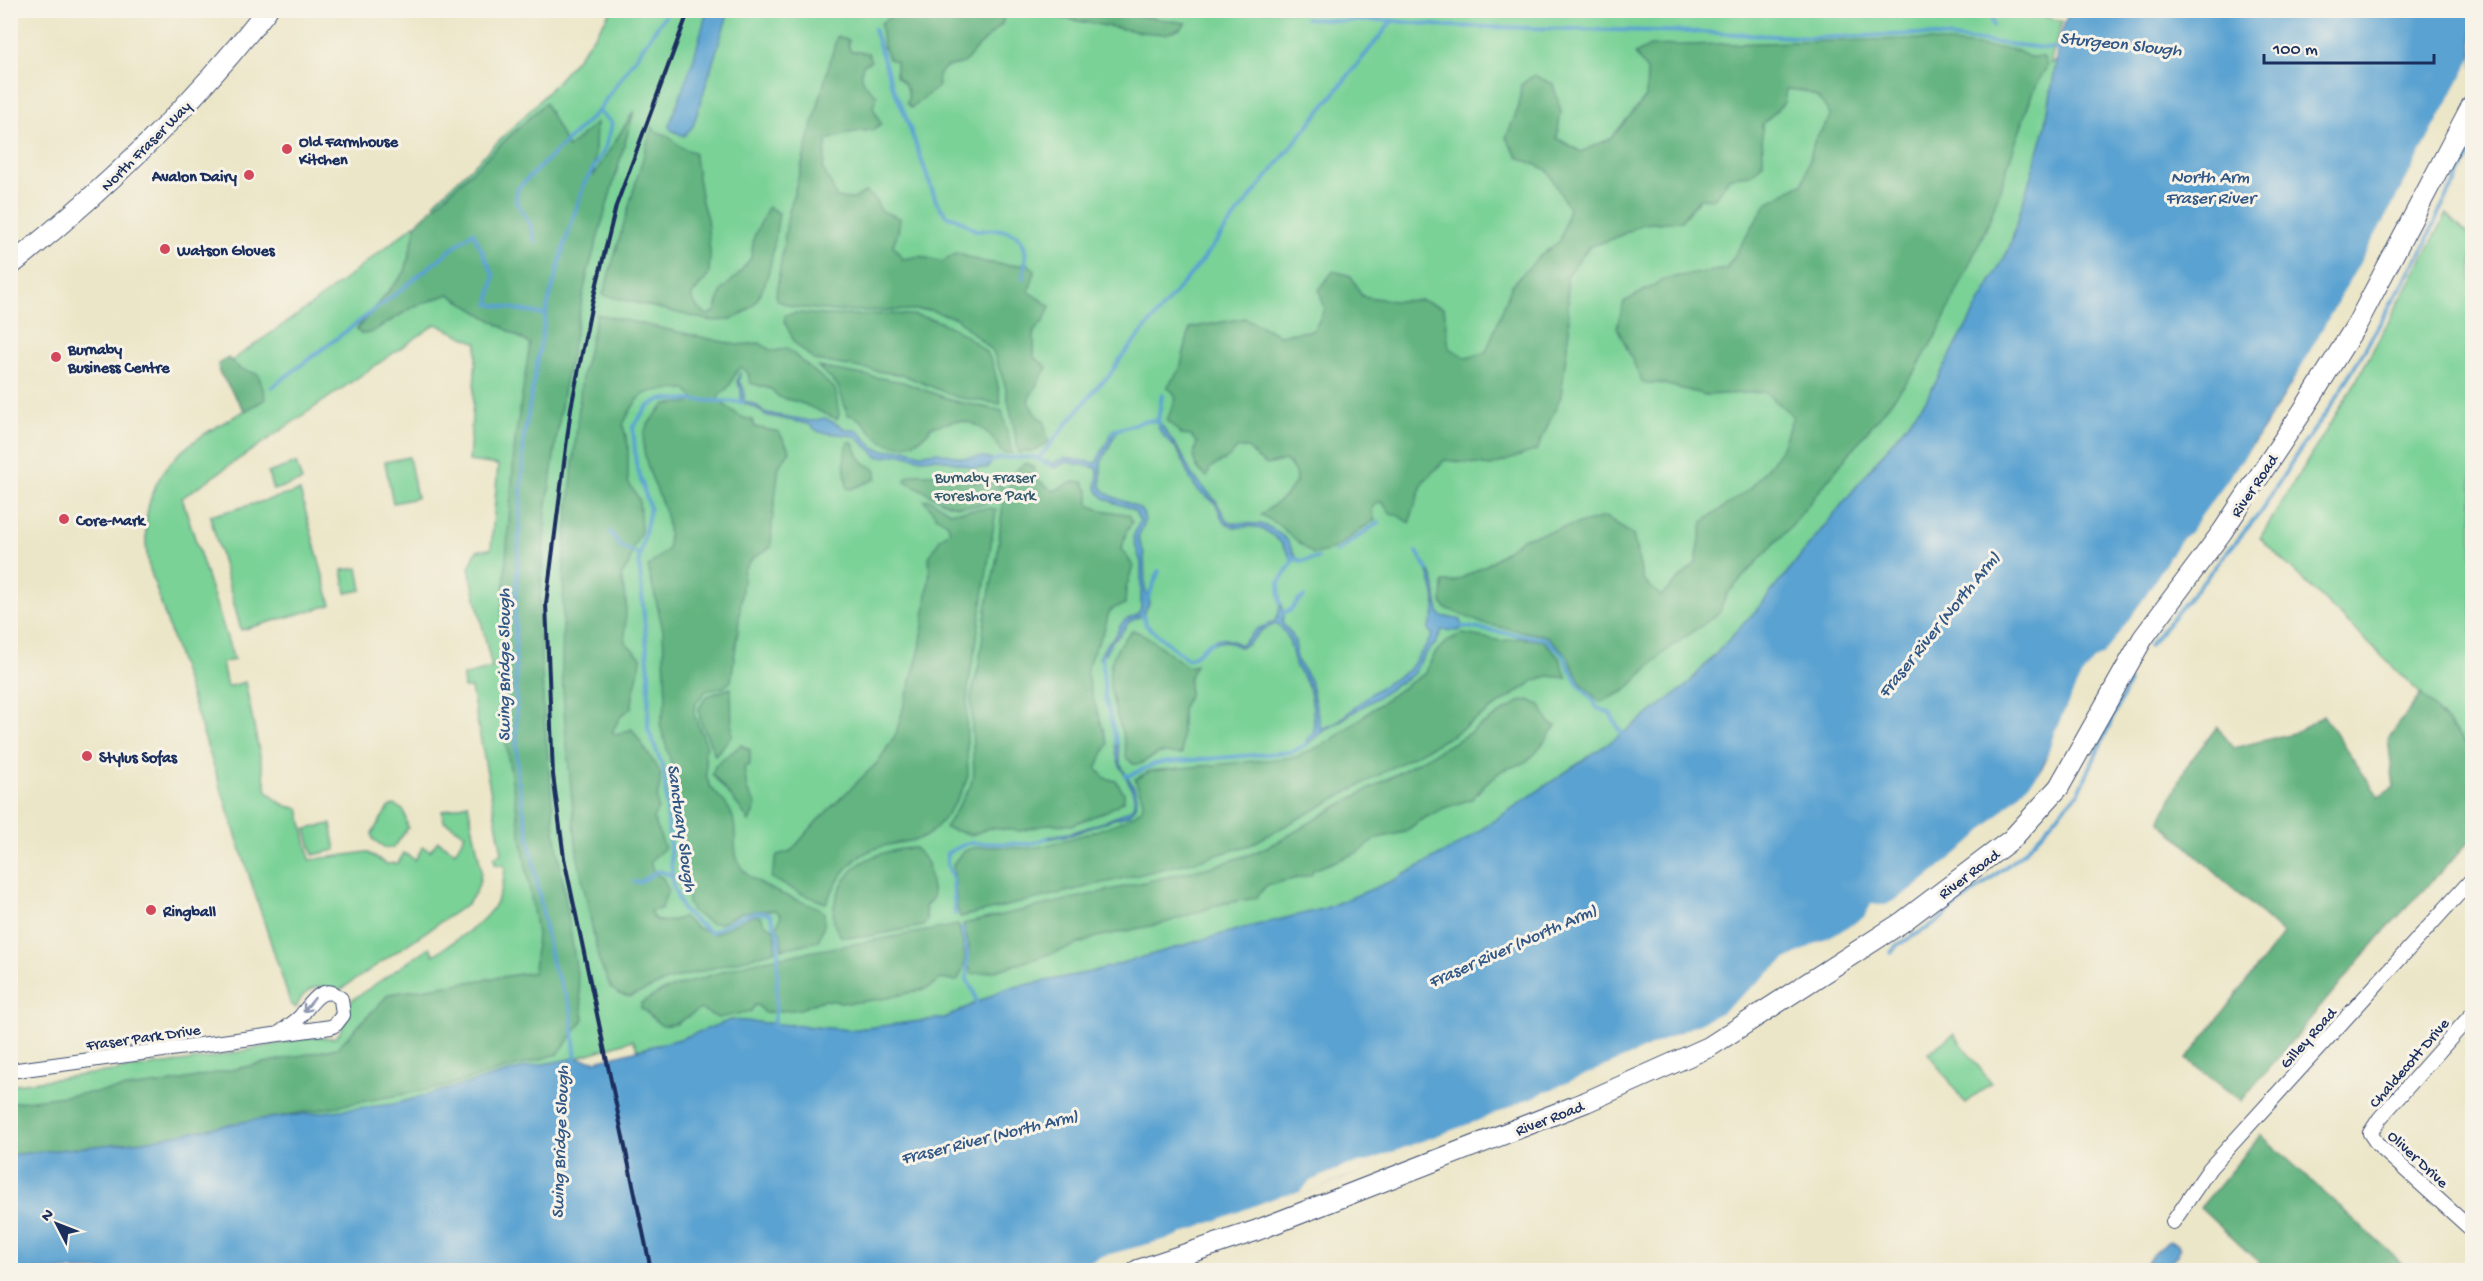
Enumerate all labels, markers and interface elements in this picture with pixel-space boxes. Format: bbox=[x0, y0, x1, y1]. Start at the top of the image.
scale bar bbox=[2264, 27, 2434, 65]
water label: Sturgeon Slough bbox=[2059, 29, 2183, 62]
text: 100 m bbox=[2272, 40, 2318, 61]
street label: North Fraser Way bbox=[98, 98, 197, 197]
place label: Old Farmhouse Kitchen bbox=[298, 134, 399, 171]
marker: Old Farmhouse Kitchen bbox=[280, 142, 294, 156]
marker: Avalon Dairy bbox=[242, 168, 256, 182]
water label: North Arm Fraser River bbox=[2165, 168, 2258, 210]
place label: Avalon Dairy bbox=[151, 169, 237, 188]
marker: Watson Gloves bbox=[158, 242, 172, 256]
place label: Watson Gloves bbox=[176, 243, 276, 262]
place label: Burnaby Business Centre bbox=[67, 342, 170, 379]
marker: Burnaby Business Centre bbox=[49, 350, 63, 364]
street label: River Road bbox=[2228, 451, 2285, 522]
park label: Burnaby Fraser Foreshore Park bbox=[933, 470, 1038, 507]
marker: Core-Mark bbox=[57, 512, 71, 526]
place label: Core-Mark bbox=[75, 513, 147, 532]
water label: Fraser River (North Arm) bbox=[1874, 548, 2006, 703]
water label: Swing Bridge Slough bbox=[495, 588, 516, 742]
marker: Stylus Sofas bbox=[80, 749, 94, 763]
place label: Stylus Sofas bbox=[99, 749, 178, 769]
water label: Sanctuary Slough bbox=[661, 763, 700, 894]
street label: River Road bbox=[1936, 846, 2006, 905]
water label: Fraser River (North Arm) bbox=[1426, 900, 1601, 994]
marker: Ringball bbox=[144, 903, 158, 917]
place label: Ringball bbox=[162, 904, 216, 923]
one-way arrow bbox=[302, 997, 316, 1012]
street label: Gilley Road bbox=[2277, 1004, 2343, 1074]
street label: Chaldecott Drive bbox=[2366, 1015, 2455, 1113]
street label: Fraser Park Drive bbox=[84, 1022, 203, 1057]
water label: Swing Bridge Slough bbox=[548, 1065, 575, 1219]
street label: River Road bbox=[1513, 1098, 1589, 1142]
water label: Fraser River (North Arm) bbox=[899, 1106, 1081, 1171]
street label: Oliver Drive bbox=[2382, 1128, 2452, 1194]
north arrow bbox=[27, 1194, 87, 1254]
text: N bbox=[38, 1206, 59, 1227]

